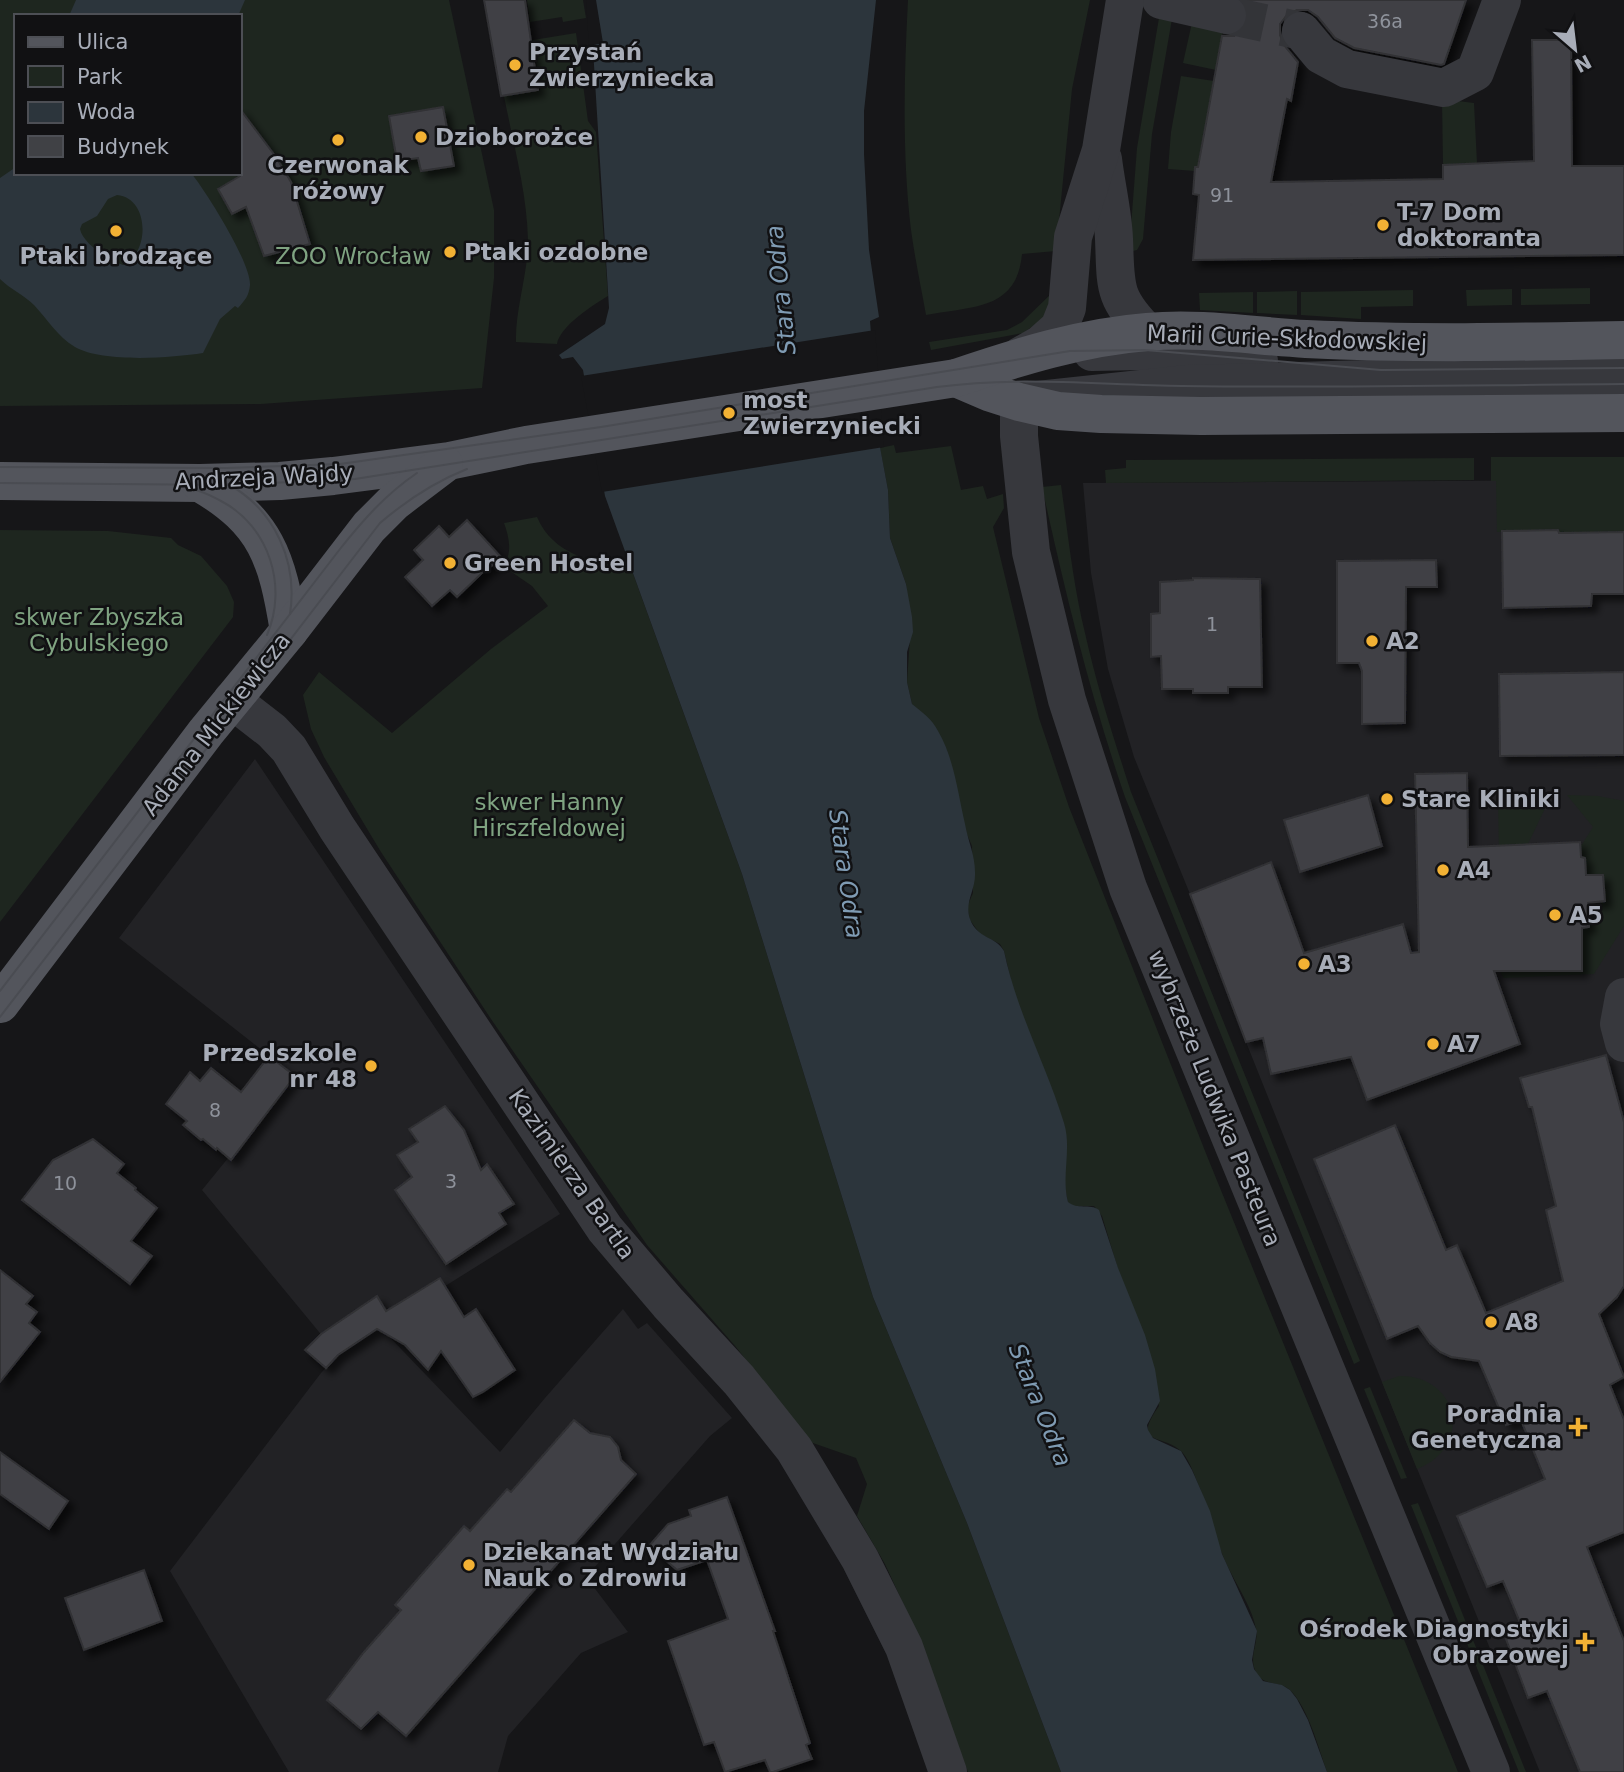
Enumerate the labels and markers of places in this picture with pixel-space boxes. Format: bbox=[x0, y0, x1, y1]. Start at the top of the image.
place label: Przystań Zwierzyniecka bbox=[529, 39, 714, 91]
marker: Przystań Zwierzyniecka bbox=[507, 57, 523, 73]
place label: Dzioborożce bbox=[435, 124, 593, 150]
marker: Dzioborożce bbox=[413, 129, 429, 145]
marker: Czerwonak różowy bbox=[330, 132, 346, 148]
place label: Czerwonak różowy bbox=[267, 152, 409, 204]
place label: T-7 Dom doktoranta bbox=[1397, 199, 1541, 251]
marker: T-7 Dom doktoranta bbox=[1375, 217, 1391, 233]
marker: Ptaki brodzące bbox=[108, 223, 124, 239]
place label: Ptaki ozdobne bbox=[464, 239, 648, 265]
place label: Ptaki brodzące bbox=[20, 243, 212, 269]
marker: Ptaki ozdobne bbox=[442, 244, 458, 260]
place label: most Zwierzyniecki bbox=[743, 387, 921, 439]
marker: most Zwierzyniecki bbox=[721, 405, 737, 421]
place label: Green Hostel bbox=[464, 550, 633, 576]
marker: Green Hostel bbox=[442, 555, 458, 571]
place label: A2 bbox=[1386, 628, 1420, 654]
marker: A2 bbox=[1364, 633, 1380, 649]
place label: Stare Kliniki bbox=[1401, 786, 1560, 812]
marker: Stare Kliniki bbox=[1379, 791, 1395, 807]
place label: A4 bbox=[1457, 857, 1491, 883]
marker: A4 bbox=[1435, 862, 1451, 878]
place label: A5 bbox=[1569, 902, 1603, 928]
marker: A5 bbox=[1547, 907, 1563, 923]
place label: A3 bbox=[1318, 951, 1352, 977]
marker: A3 bbox=[1296, 956, 1312, 972]
place label: A7 bbox=[1447, 1031, 1481, 1057]
marker: A7 bbox=[1425, 1036, 1441, 1052]
place label: Przedszkole nr 48 bbox=[202, 1040, 357, 1092]
marker: Przedszkole nr 48 bbox=[363, 1058, 379, 1074]
place label: A8 bbox=[1505, 1309, 1539, 1335]
marker: A8 bbox=[1483, 1314, 1499, 1330]
place label: Poradnia Genetyczna bbox=[1411, 1401, 1562, 1453]
marker: Poradnia Genetyczna bbox=[1568, 1417, 1588, 1437]
place label: Dziekanat Wydziału Nauk o Zdrowiu bbox=[483, 1539, 739, 1591]
marker: Dziekanat Wydziału Nauk o Zdrowiu bbox=[461, 1557, 477, 1573]
place label: Ośrodek Diagnostyki Obrazowej bbox=[1299, 1616, 1569, 1668]
marker: Ośrodek Diagnostyki Obrazowej bbox=[1575, 1632, 1595, 1652]

